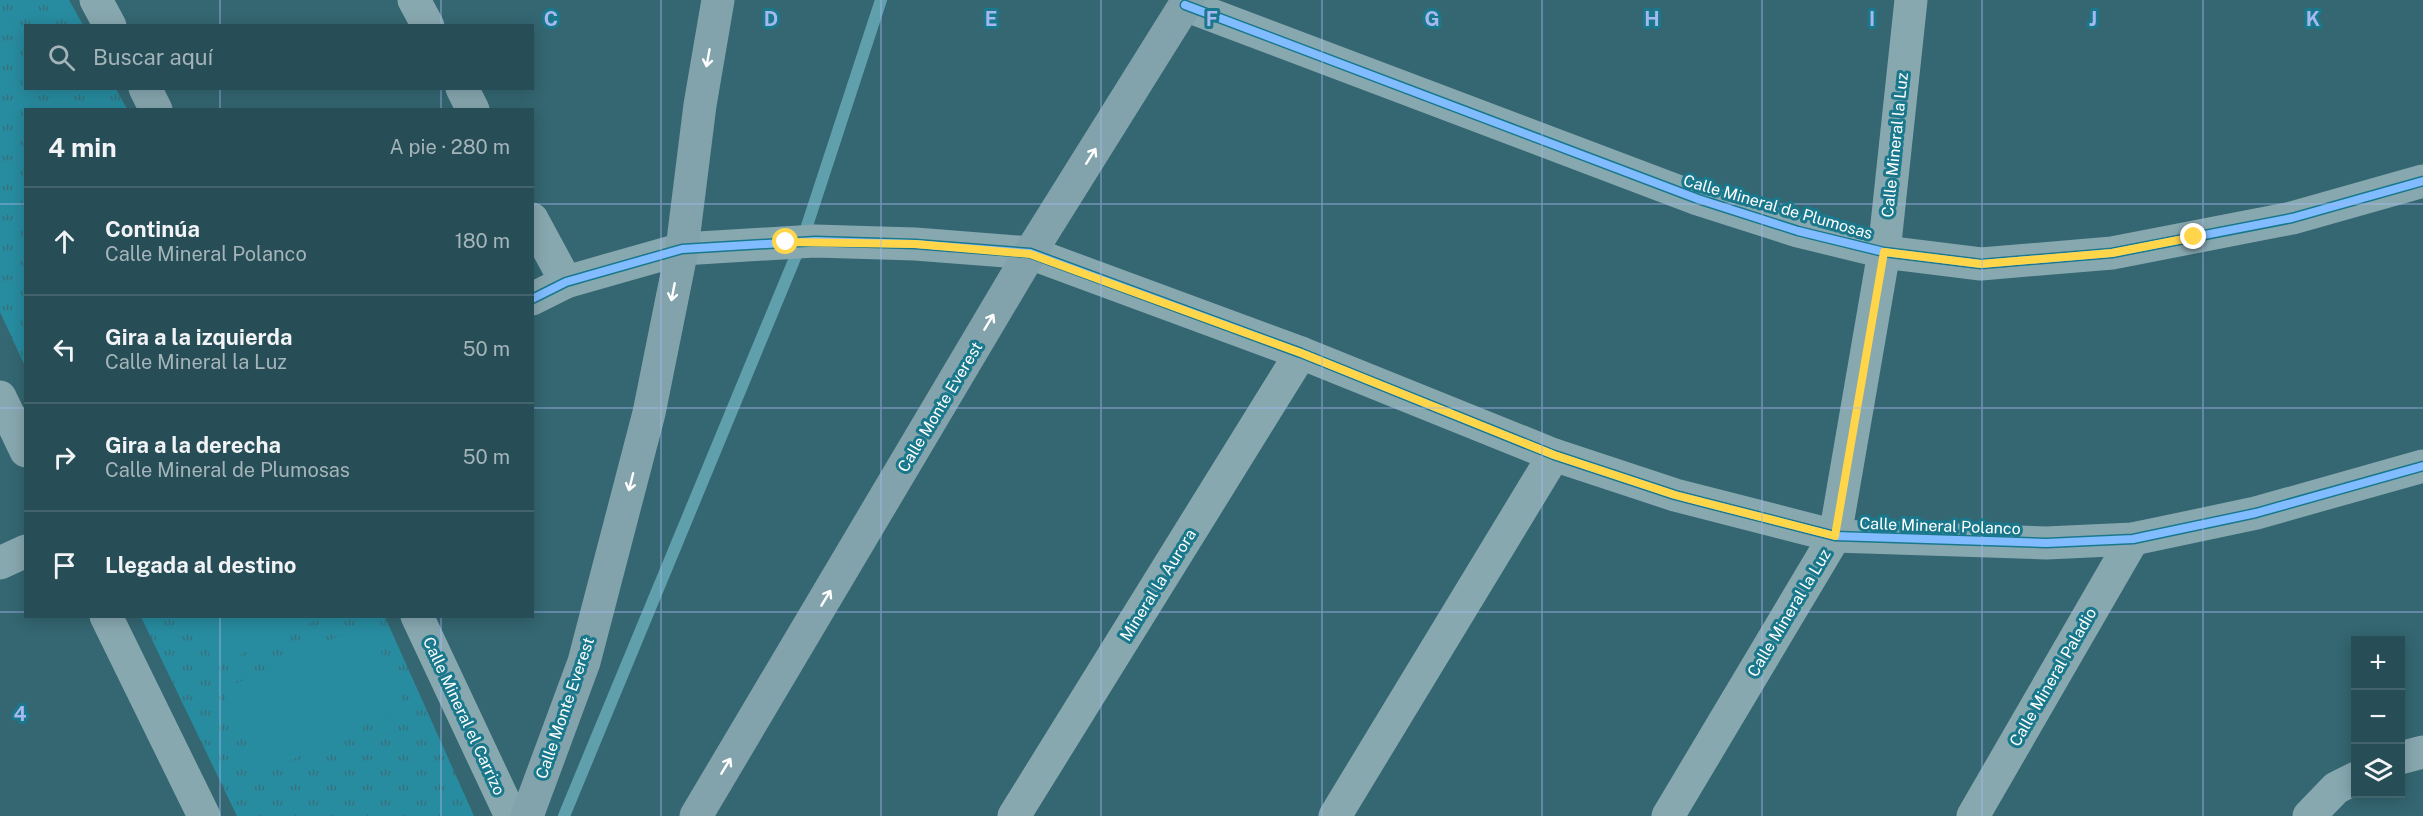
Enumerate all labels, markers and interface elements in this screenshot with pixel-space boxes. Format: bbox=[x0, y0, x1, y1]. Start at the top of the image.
text: C bbox=[544, 7, 558, 31]
text: D bbox=[764, 7, 778, 31]
text: E bbox=[985, 7, 997, 31]
text: F bbox=[1206, 7, 1218, 31]
text: G bbox=[1424, 7, 1440, 31]
text: H bbox=[1644, 7, 1660, 31]
text: I bbox=[1869, 7, 1875, 31]
text: J bbox=[2089, 7, 2097, 31]
text: K bbox=[2306, 7, 2320, 31]
search box bbox=[24, 24, 534, 90]
icon: search bbox=[45, 41, 78, 74]
text: Buscar aquí bbox=[93, 44, 213, 70]
one-way arrow bbox=[703, 47, 714, 67]
street label: Calle Mineral la Luz bbox=[1878, 71, 1912, 218]
text: 4 min bbox=[48, 132, 117, 163]
text: A pie · 280 m bbox=[390, 135, 510, 159]
one-way arrow bbox=[1086, 148, 1098, 165]
street label: Calle Mineral de Plumosas bbox=[1681, 171, 1875, 243]
text: Continúa bbox=[105, 216, 200, 242]
route end bbox=[2180, 223, 2206, 249]
icon: ahead bbox=[48, 225, 81, 258]
route start bbox=[772, 228, 798, 254]
text: 180 m bbox=[455, 229, 510, 253]
text: Calle Mineral Polanco bbox=[105, 242, 307, 266]
one-way arrow bbox=[667, 282, 678, 301]
one-way arrow bbox=[984, 314, 996, 331]
text: Gira a la izquierda bbox=[105, 324, 292, 350]
icon: left bbox=[48, 333, 81, 366]
text: 50 m bbox=[463, 337, 510, 361]
street label: Calle Monte Everest bbox=[894, 338, 986, 476]
text: Calle Mineral la Luz bbox=[105, 350, 287, 374]
text: Gira a la derecha bbox=[105, 432, 281, 458]
icon: right bbox=[48, 441, 81, 474]
text: 50 m bbox=[463, 445, 510, 469]
text: Calle Mineral de Plumosas bbox=[105, 458, 350, 482]
one-way arrow bbox=[625, 473, 637, 492]
street label: Calle Mineral Polanco bbox=[1859, 514, 2021, 538]
street label: Mineral la Aurora bbox=[1116, 526, 1200, 644]
street label: Calle Mineral la Luz bbox=[1743, 545, 1835, 680]
icon: arrive bbox=[48, 549, 81, 582]
text: Llegada al destino bbox=[105, 552, 296, 578]
one-way arrow bbox=[820, 590, 832, 607]
street label: Calle Mineral Paladio bbox=[2006, 604, 2100, 750]
street label: Calle Mineral el Carrizo bbox=[419, 634, 509, 798]
street label: Calle Monte Everest bbox=[532, 635, 598, 781]
map controls bbox=[2351, 636, 2405, 798]
button: + bbox=[2351, 636, 2405, 690]
button: − bbox=[2351, 690, 2405, 744]
text: 4 bbox=[13, 702, 27, 726]
button: layers bbox=[2351, 744, 2405, 798]
one-way arrow bbox=[720, 758, 732, 775]

